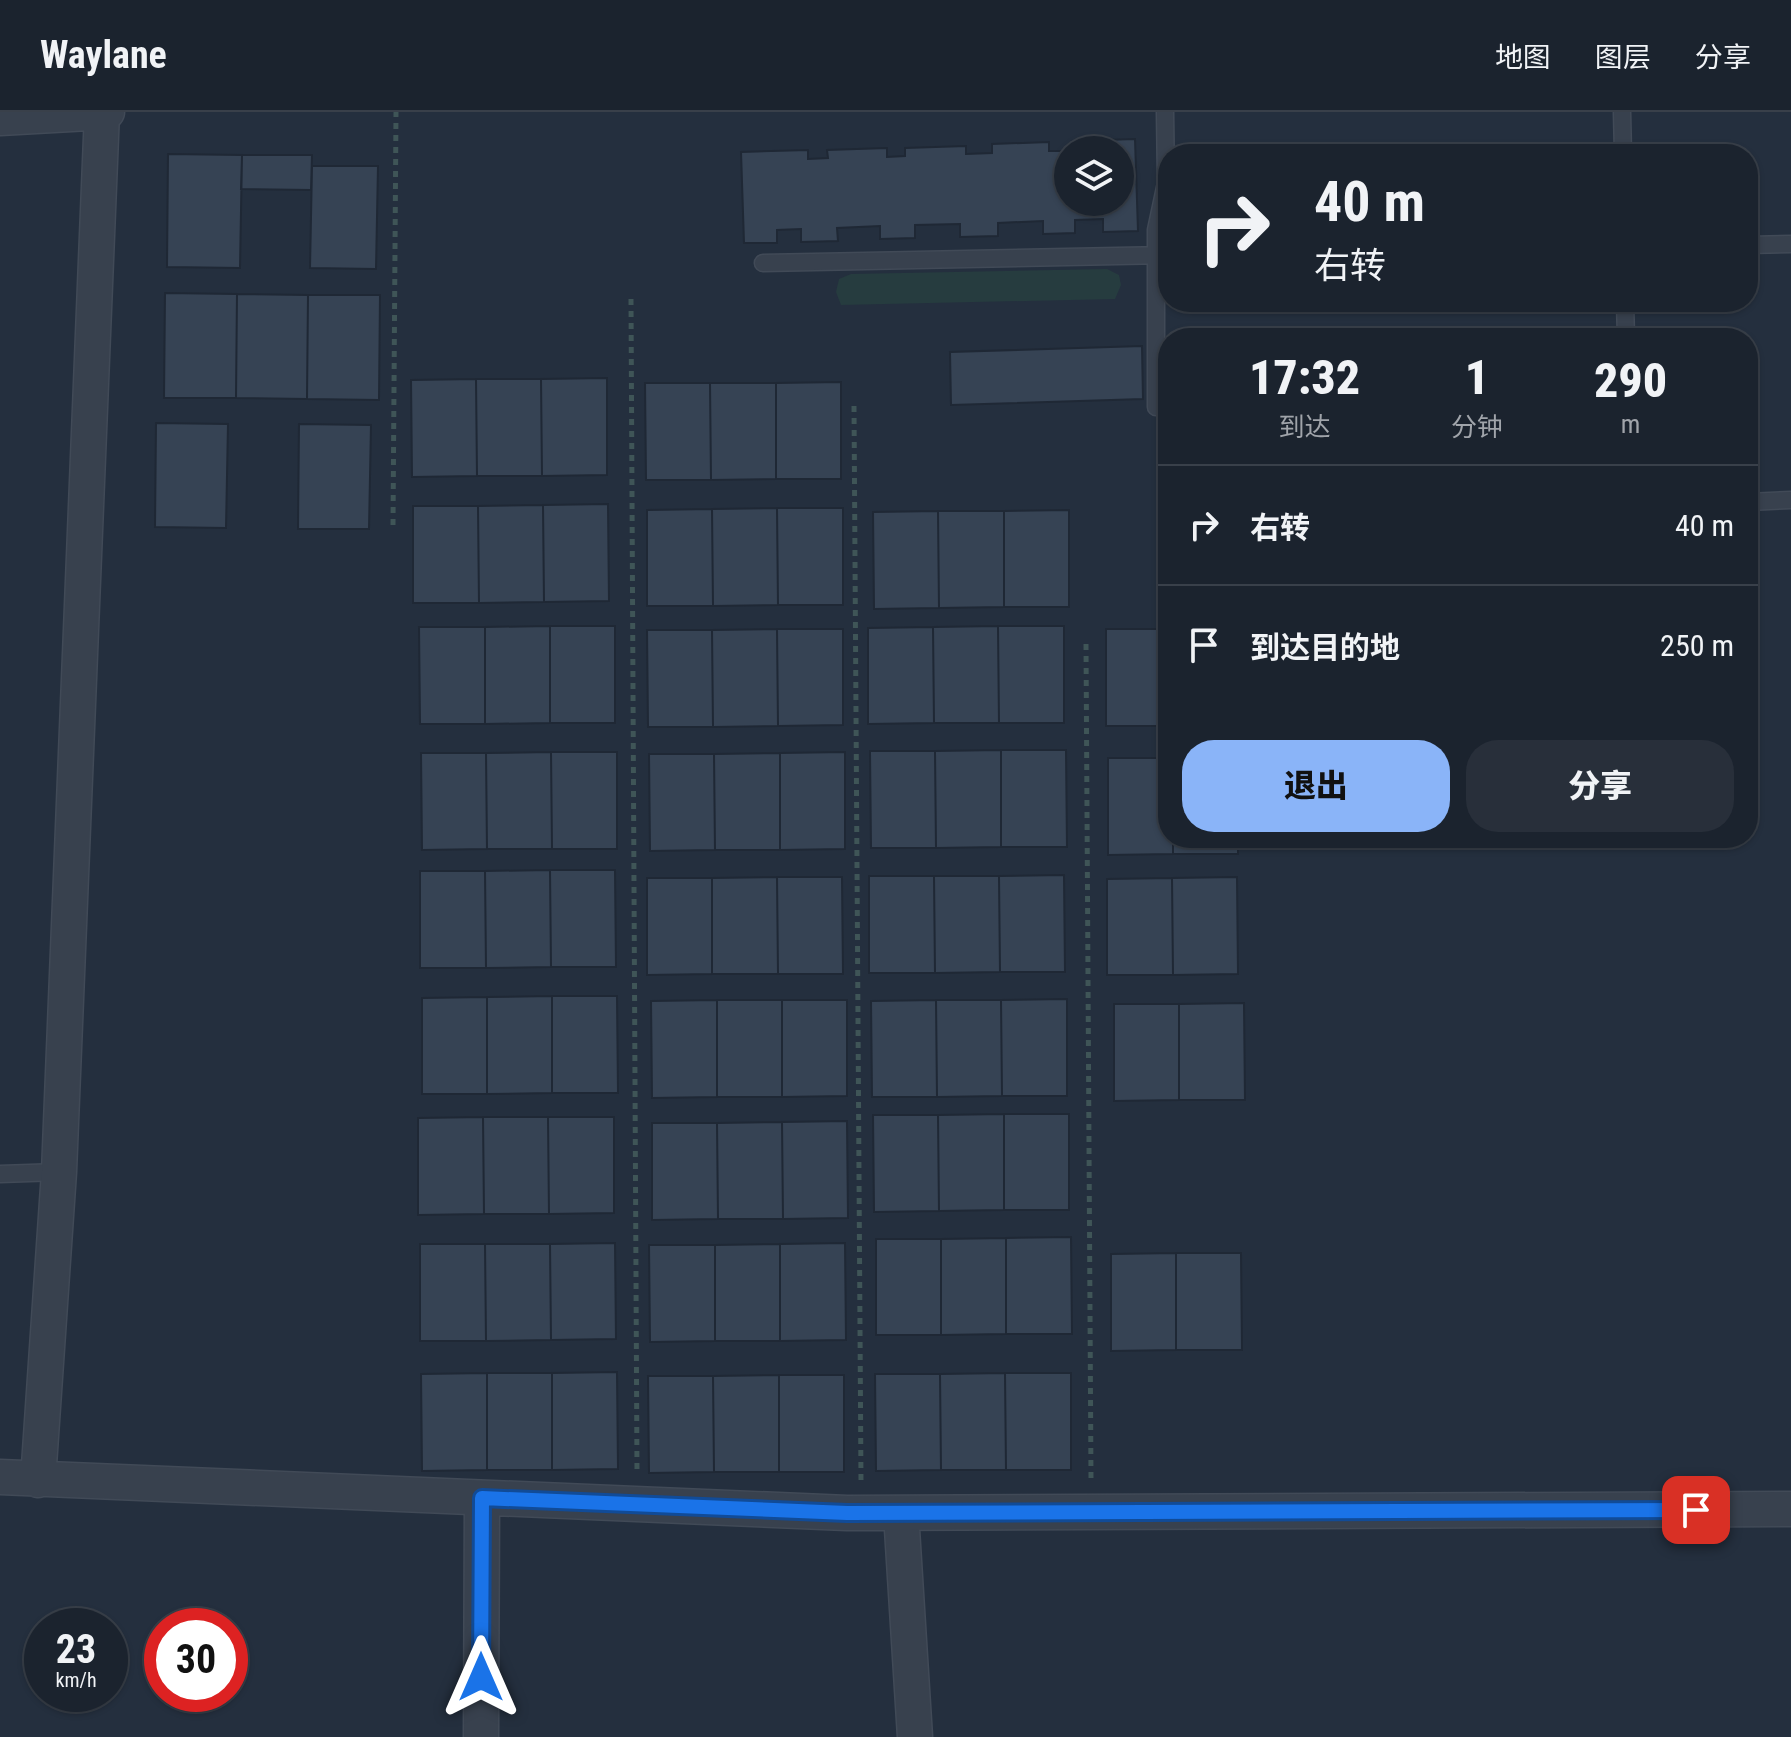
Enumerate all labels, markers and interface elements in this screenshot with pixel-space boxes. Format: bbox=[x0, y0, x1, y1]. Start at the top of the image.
text: Waylane bbox=[40, 33, 167, 77]
text: 地图 bbox=[1495, 41, 1551, 74]
text: 图层 bbox=[1595, 41, 1651, 74]
text: 分享 bbox=[1695, 41, 1751, 74]
map controls bbox=[1054, 136, 1134, 216]
button: layers bbox=[1054, 136, 1134, 216]
text: 40 m bbox=[1314, 169, 1425, 235]
icon: right bbox=[1182, 176, 1286, 280]
text: 右转 bbox=[1314, 245, 1386, 287]
text: 17:32 bbox=[1249, 349, 1360, 406]
text: 1 bbox=[1465, 349, 1489, 406]
text: 290 bbox=[1594, 352, 1667, 409]
text: m bbox=[1621, 409, 1640, 439]
text: 到达 bbox=[1278, 412, 1330, 442]
text: 分钟 bbox=[1451, 412, 1503, 442]
icon: right bbox=[1182, 503, 1226, 547]
text: 40 m bbox=[1675, 508, 1734, 543]
text: 右转 bbox=[1250, 510, 1310, 545]
icon: arrive bbox=[1182, 623, 1226, 667]
text: 250 m bbox=[1660, 628, 1734, 663]
text: 到达目的地 bbox=[1250, 630, 1400, 665]
button: 退出 bbox=[1182, 740, 1450, 832]
button: 分享 bbox=[1466, 740, 1734, 832]
pin bbox=[1662, 1476, 1730, 1544]
icon: arrive bbox=[1674, 1488, 1718, 1532]
speed limit sign: 30 bbox=[144, 1608, 248, 1712]
text: 23 bbox=[56, 1626, 96, 1673]
position arrow bbox=[439, 1635, 523, 1719]
text: km/h bbox=[55, 1668, 97, 1692]

